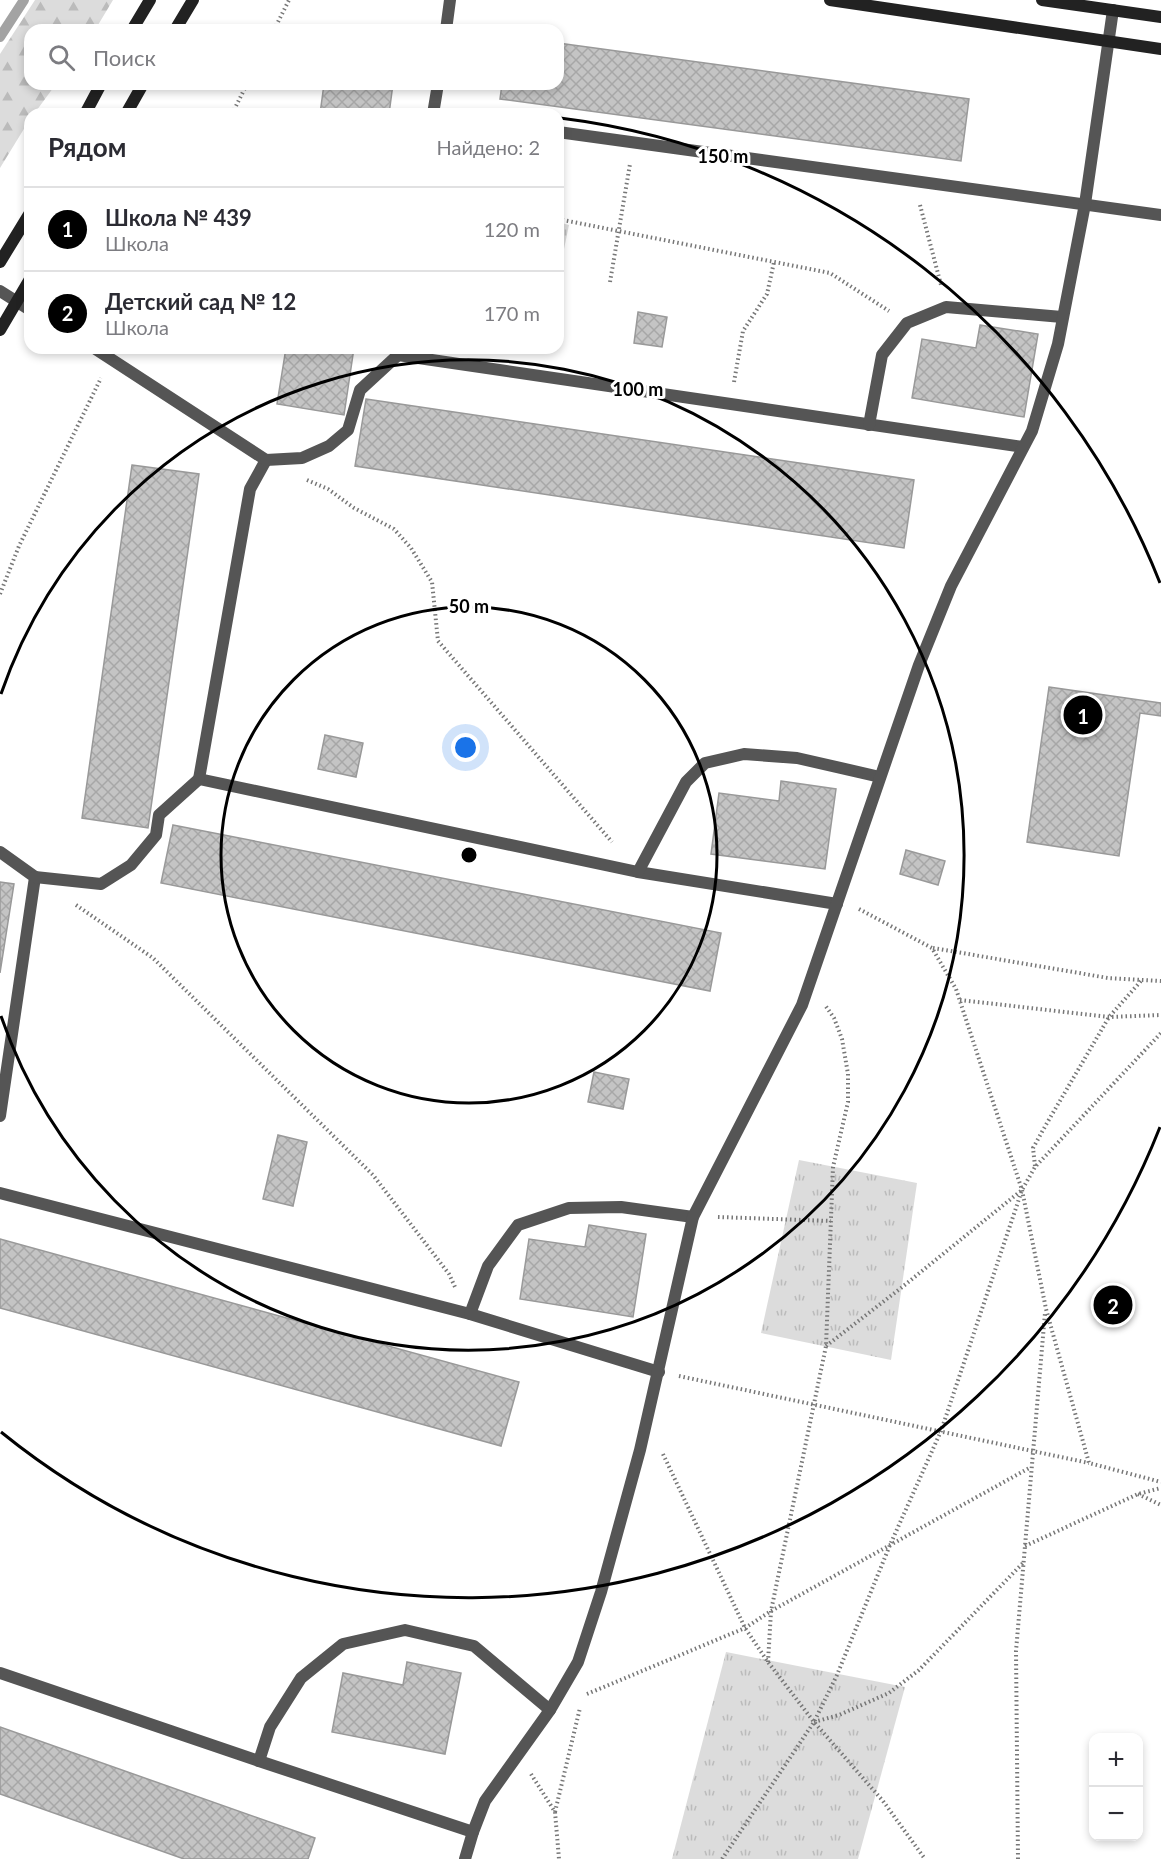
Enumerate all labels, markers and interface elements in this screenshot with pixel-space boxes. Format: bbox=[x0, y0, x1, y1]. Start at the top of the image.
search box bbox=[24, 24, 564, 90]
icon: search bbox=[45, 41, 78, 74]
text: Поиск bbox=[93, 44, 156, 71]
text: Рядом bbox=[48, 131, 126, 163]
text: Найдено: 2 bbox=[437, 135, 540, 159]
text: 150 m bbox=[698, 145, 748, 167]
text: Школа № 439 bbox=[105, 204, 252, 231]
text: 1 bbox=[62, 217, 73, 241]
text: 120 m bbox=[484, 217, 540, 241]
text: Школа bbox=[105, 231, 169, 255]
text: Детский сад № 12 bbox=[105, 288, 296, 315]
text: 2 bbox=[62, 301, 73, 325]
text: 170 m bbox=[484, 301, 540, 325]
text: Школа bbox=[105, 315, 169, 339]
text: 100 m bbox=[613, 378, 663, 400]
text: 50 m bbox=[449, 595, 489, 617]
pin: 1 bbox=[1064, 692, 1102, 738]
your location bbox=[451, 733, 480, 762]
centre of rings bbox=[459, 845, 479, 865]
pin: 2 bbox=[1094, 1282, 1132, 1328]
map controls bbox=[1089, 1733, 1143, 1841]
button: + bbox=[1089, 1733, 1143, 1787]
button: − bbox=[1089, 1787, 1143, 1841]

